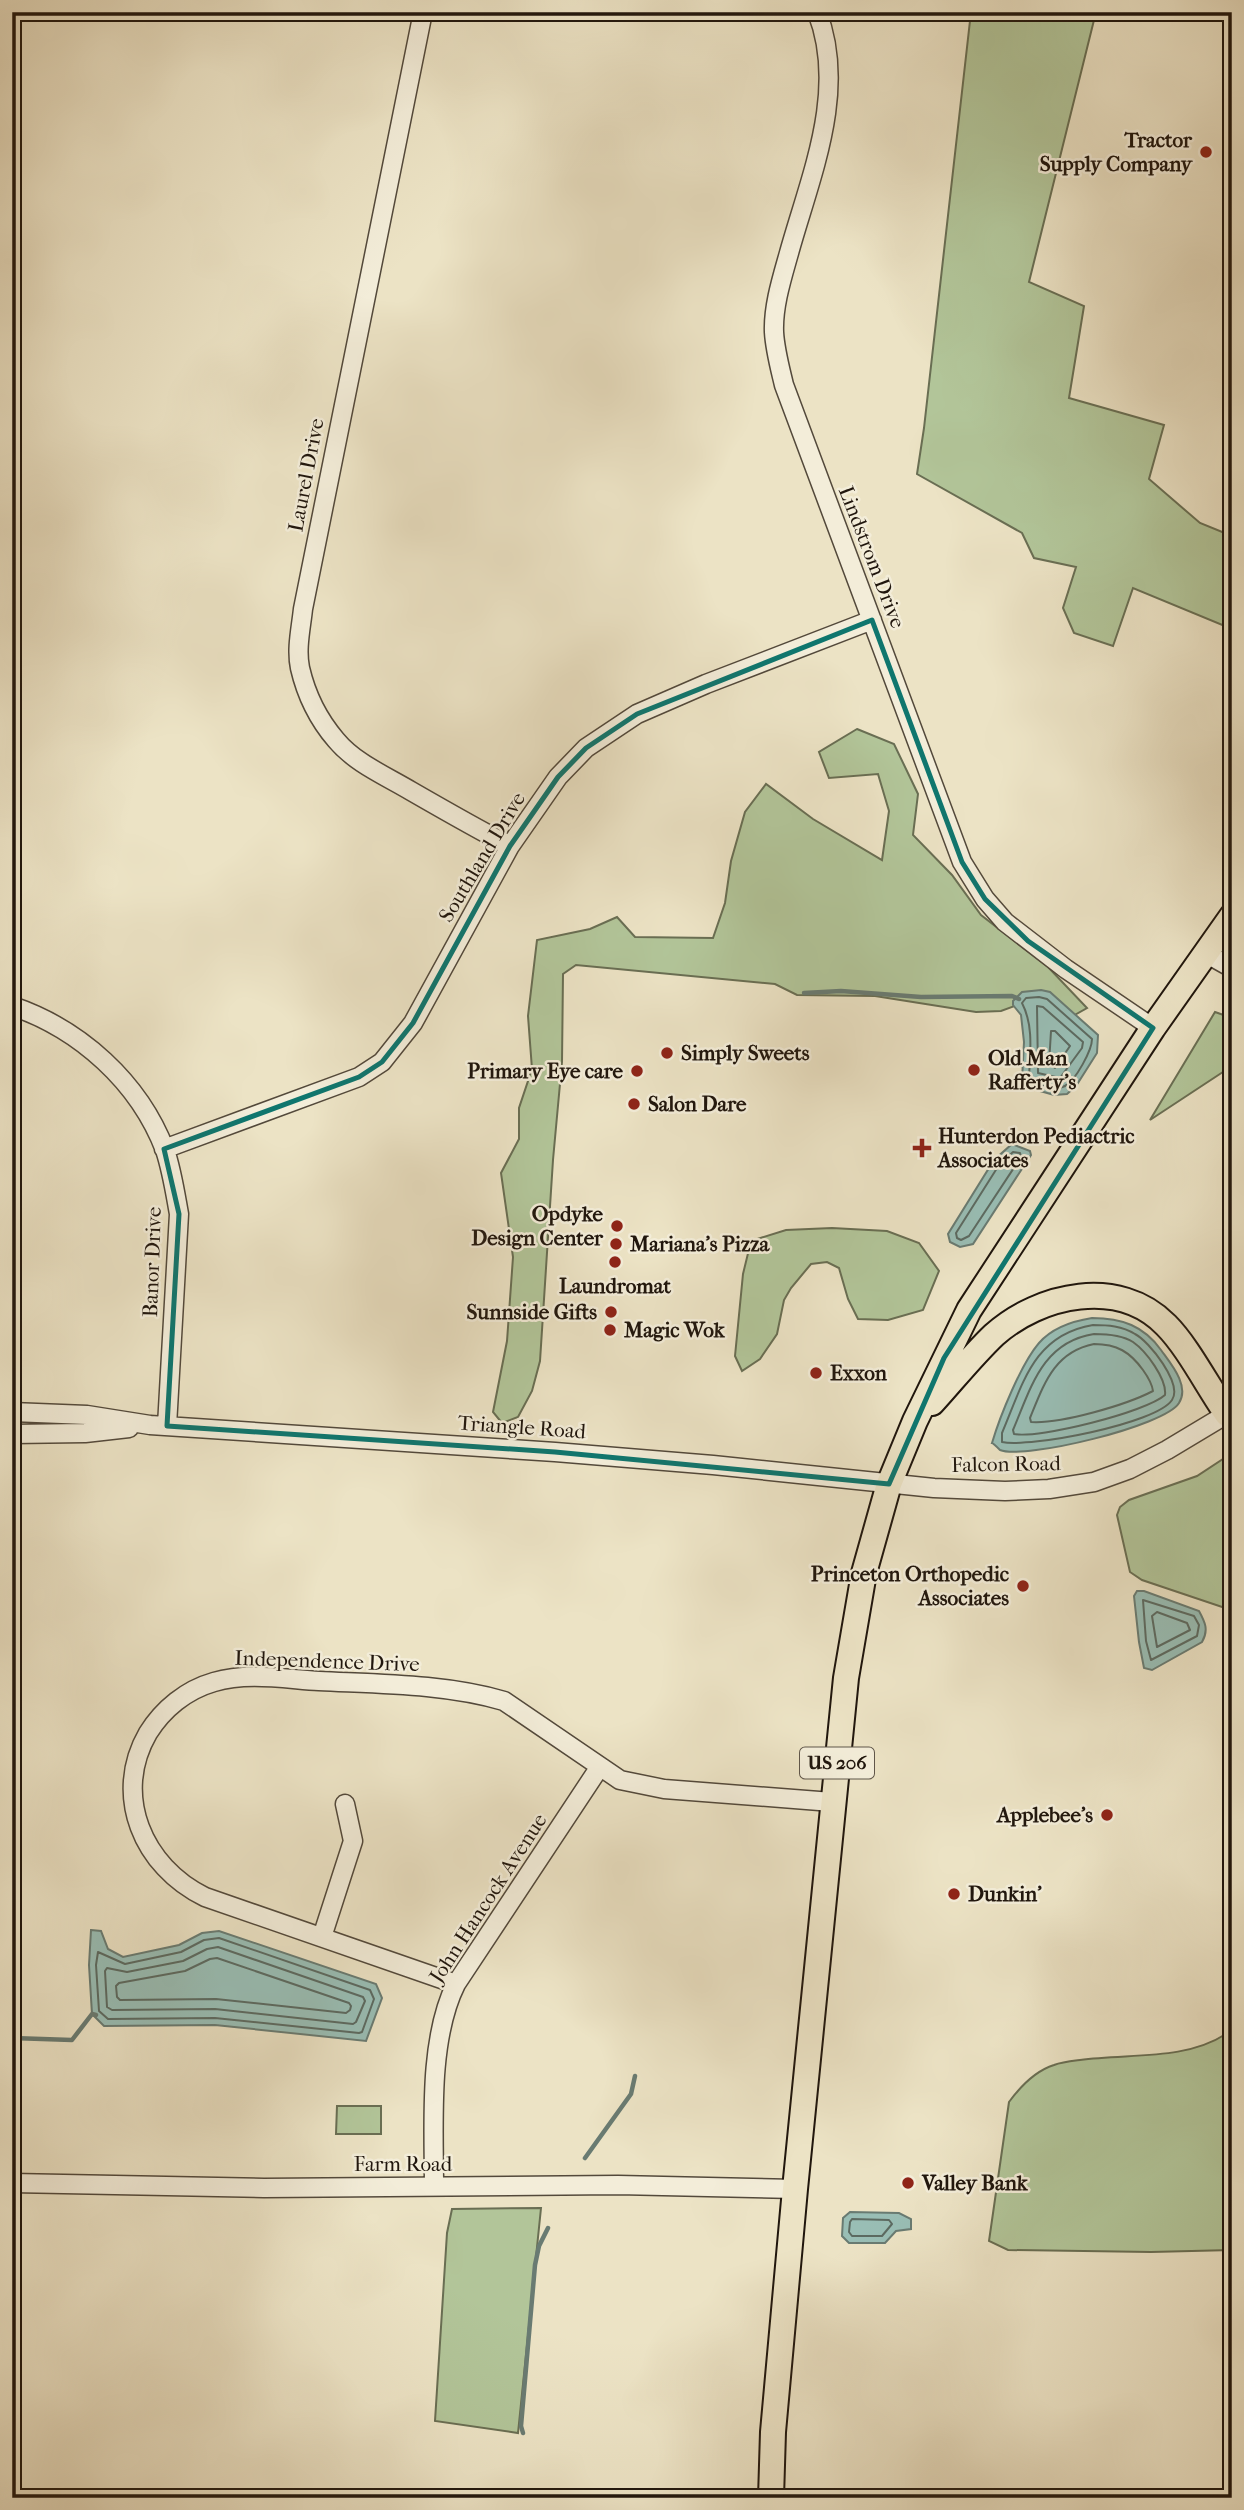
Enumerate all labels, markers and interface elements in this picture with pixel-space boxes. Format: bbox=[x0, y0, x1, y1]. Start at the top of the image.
place label: Tractor Supply Company bbox=[1040, 128, 1194, 176]
marker: Tractor Supply Company bbox=[1198, 144, 1214, 160]
street label: Laurel Drive bbox=[283, 416, 329, 534]
street label: Lindstrom Drive bbox=[834, 483, 910, 631]
street label: Southland Drive bbox=[434, 788, 530, 926]
place label: Simply Sweets bbox=[681, 1041, 810, 1065]
marker: Simply Sweets bbox=[659, 1045, 675, 1061]
place label: Old Man Rafferty's bbox=[988, 1046, 1077, 1094]
place label: Primary Eye care bbox=[467, 1059, 624, 1083]
marker: Old Man Rafferty's bbox=[966, 1062, 982, 1078]
marker: Primary Eye care bbox=[629, 1063, 645, 1079]
place label: Salon Dare bbox=[648, 1092, 747, 1116]
marker: Salon Dare bbox=[626, 1096, 642, 1112]
place label: Hunterdon Pediactric Associates bbox=[936, 1124, 1134, 1172]
marker: Hunterdon Pediactric Associates bbox=[912, 1138, 932, 1158]
place label: Opdyke Design Center bbox=[471, 1202, 604, 1250]
street label: Banor Drive bbox=[138, 1206, 166, 1318]
marker: Opdyke Design Center bbox=[609, 1218, 625, 1234]
place label: Mariana's Pizza bbox=[629, 1232, 771, 1256]
marker: Mariana's Pizza bbox=[608, 1236, 624, 1252]
marker: Laundromat bbox=[607, 1254, 623, 1270]
place label: Laundromat bbox=[559, 1274, 671, 1298]
place label: Sunnside Gifts bbox=[467, 1300, 597, 1324]
marker: Sunnside Gifts bbox=[603, 1304, 619, 1320]
place label: Magic Wok bbox=[623, 1318, 726, 1342]
marker: Magic Wok bbox=[602, 1322, 618, 1338]
place label: Exxon bbox=[830, 1361, 888, 1385]
marker: Exxon bbox=[808, 1365, 824, 1381]
street label: Triangle Road bbox=[457, 1411, 587, 1443]
street label: Falcon Road bbox=[951, 1451, 1062, 1477]
place label: Princeton Orthopedic Associates bbox=[811, 1562, 1009, 1610]
marker: Princeton Orthopedic Associates bbox=[1015, 1578, 1031, 1594]
street label: Independence Drive bbox=[234, 1646, 420, 1676]
road number: US 206 bbox=[800, 1748, 874, 1778]
place label: Applebee's bbox=[995, 1803, 1093, 1827]
marker: Applebee's bbox=[1099, 1807, 1115, 1823]
street label: John Hancock Avenue bbox=[423, 1809, 552, 1989]
place label: Dunkin' bbox=[968, 1882, 1042, 1906]
marker: Dunkin' bbox=[946, 1886, 962, 1902]
street label: Farm Road bbox=[354, 2152, 453, 2176]
place label: Valley Bank bbox=[921, 2171, 1029, 2195]
marker: Valley Bank bbox=[900, 2175, 916, 2191]

